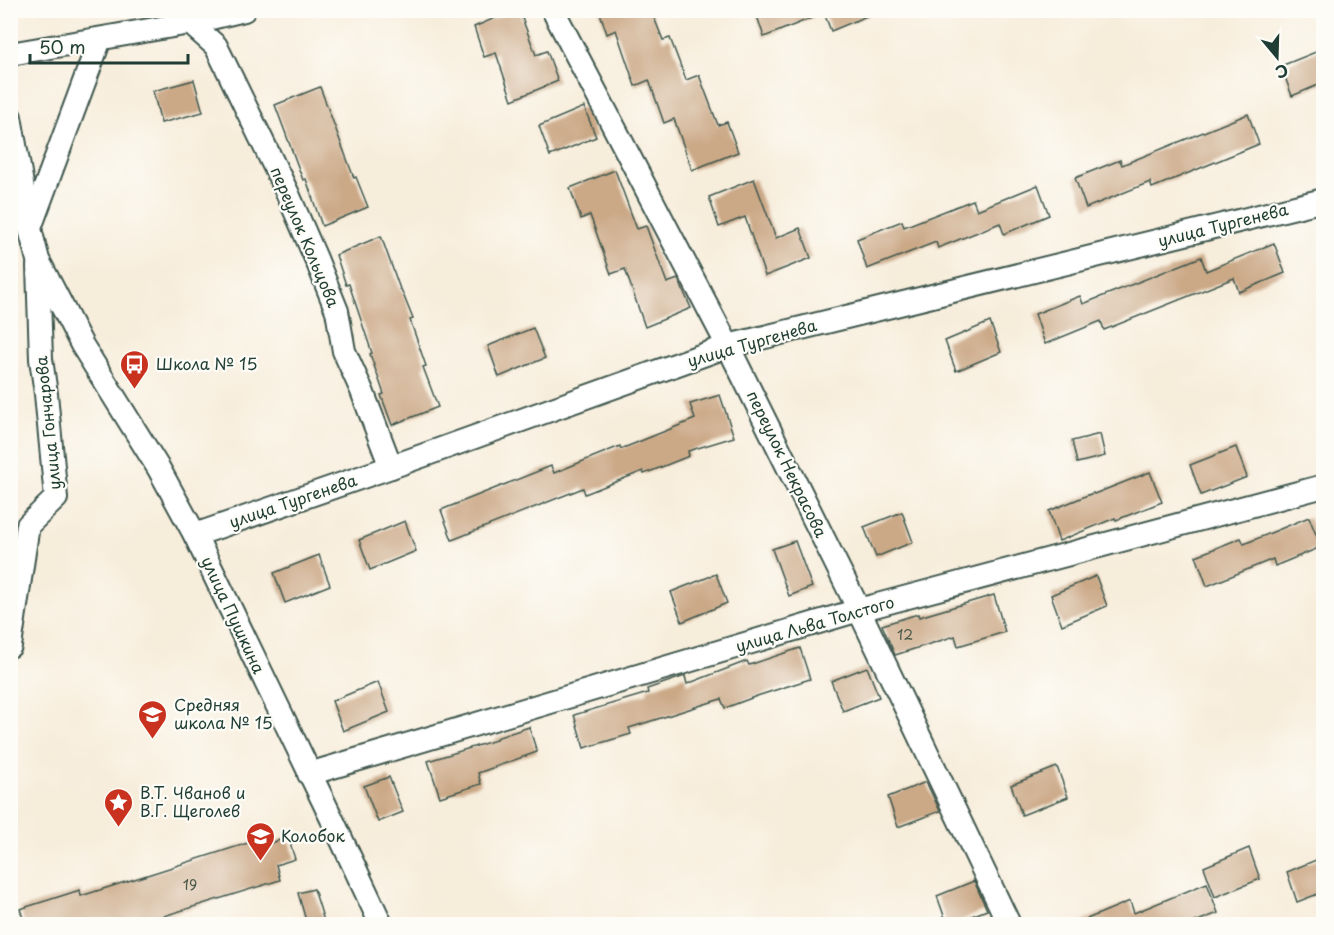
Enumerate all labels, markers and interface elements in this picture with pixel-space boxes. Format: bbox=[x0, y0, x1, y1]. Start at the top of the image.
scale bar bbox=[30, 27, 188, 65]
north arrow bbox=[1247, 27, 1307, 87]
text: 50 m bbox=[39, 33, 86, 60]
text: С bbox=[1273, 59, 1292, 85]
street label: переулок Кольцова bbox=[265, 163, 346, 311]
street label: улица Тургенева bbox=[1155, 196, 1290, 252]
street label: улица Тургенева bbox=[684, 312, 819, 372]
bus stop icon: Школа № 15 bbox=[119, 348, 151, 390]
place label: Школа № 15 bbox=[156, 351, 257, 375]
street label: улица Гончарова bbox=[28, 355, 66, 491]
street label: переулок Некрасова bbox=[742, 386, 834, 541]
street label: улица Тургенева bbox=[226, 467, 360, 533]
street label: улица Пушкина bbox=[196, 552, 272, 677]
street label: улица Льва Толстого bbox=[733, 589, 897, 657]
house number: 12 bbox=[897, 624, 913, 645]
place label: Средняя школа № 15 bbox=[174, 692, 273, 734]
school or university icon: Средняя школа № 15 bbox=[137, 698, 169, 740]
place label: В.Т. Чванов и В.Г. Щеголев bbox=[140, 780, 245, 822]
place icon: В.Т. Чванов и В.Г. Щеголев bbox=[103, 786, 135, 828]
school or university icon: Колобок bbox=[244, 820, 276, 862]
place label: Колобок bbox=[281, 823, 345, 847]
house number: 19 bbox=[183, 874, 197, 895]

